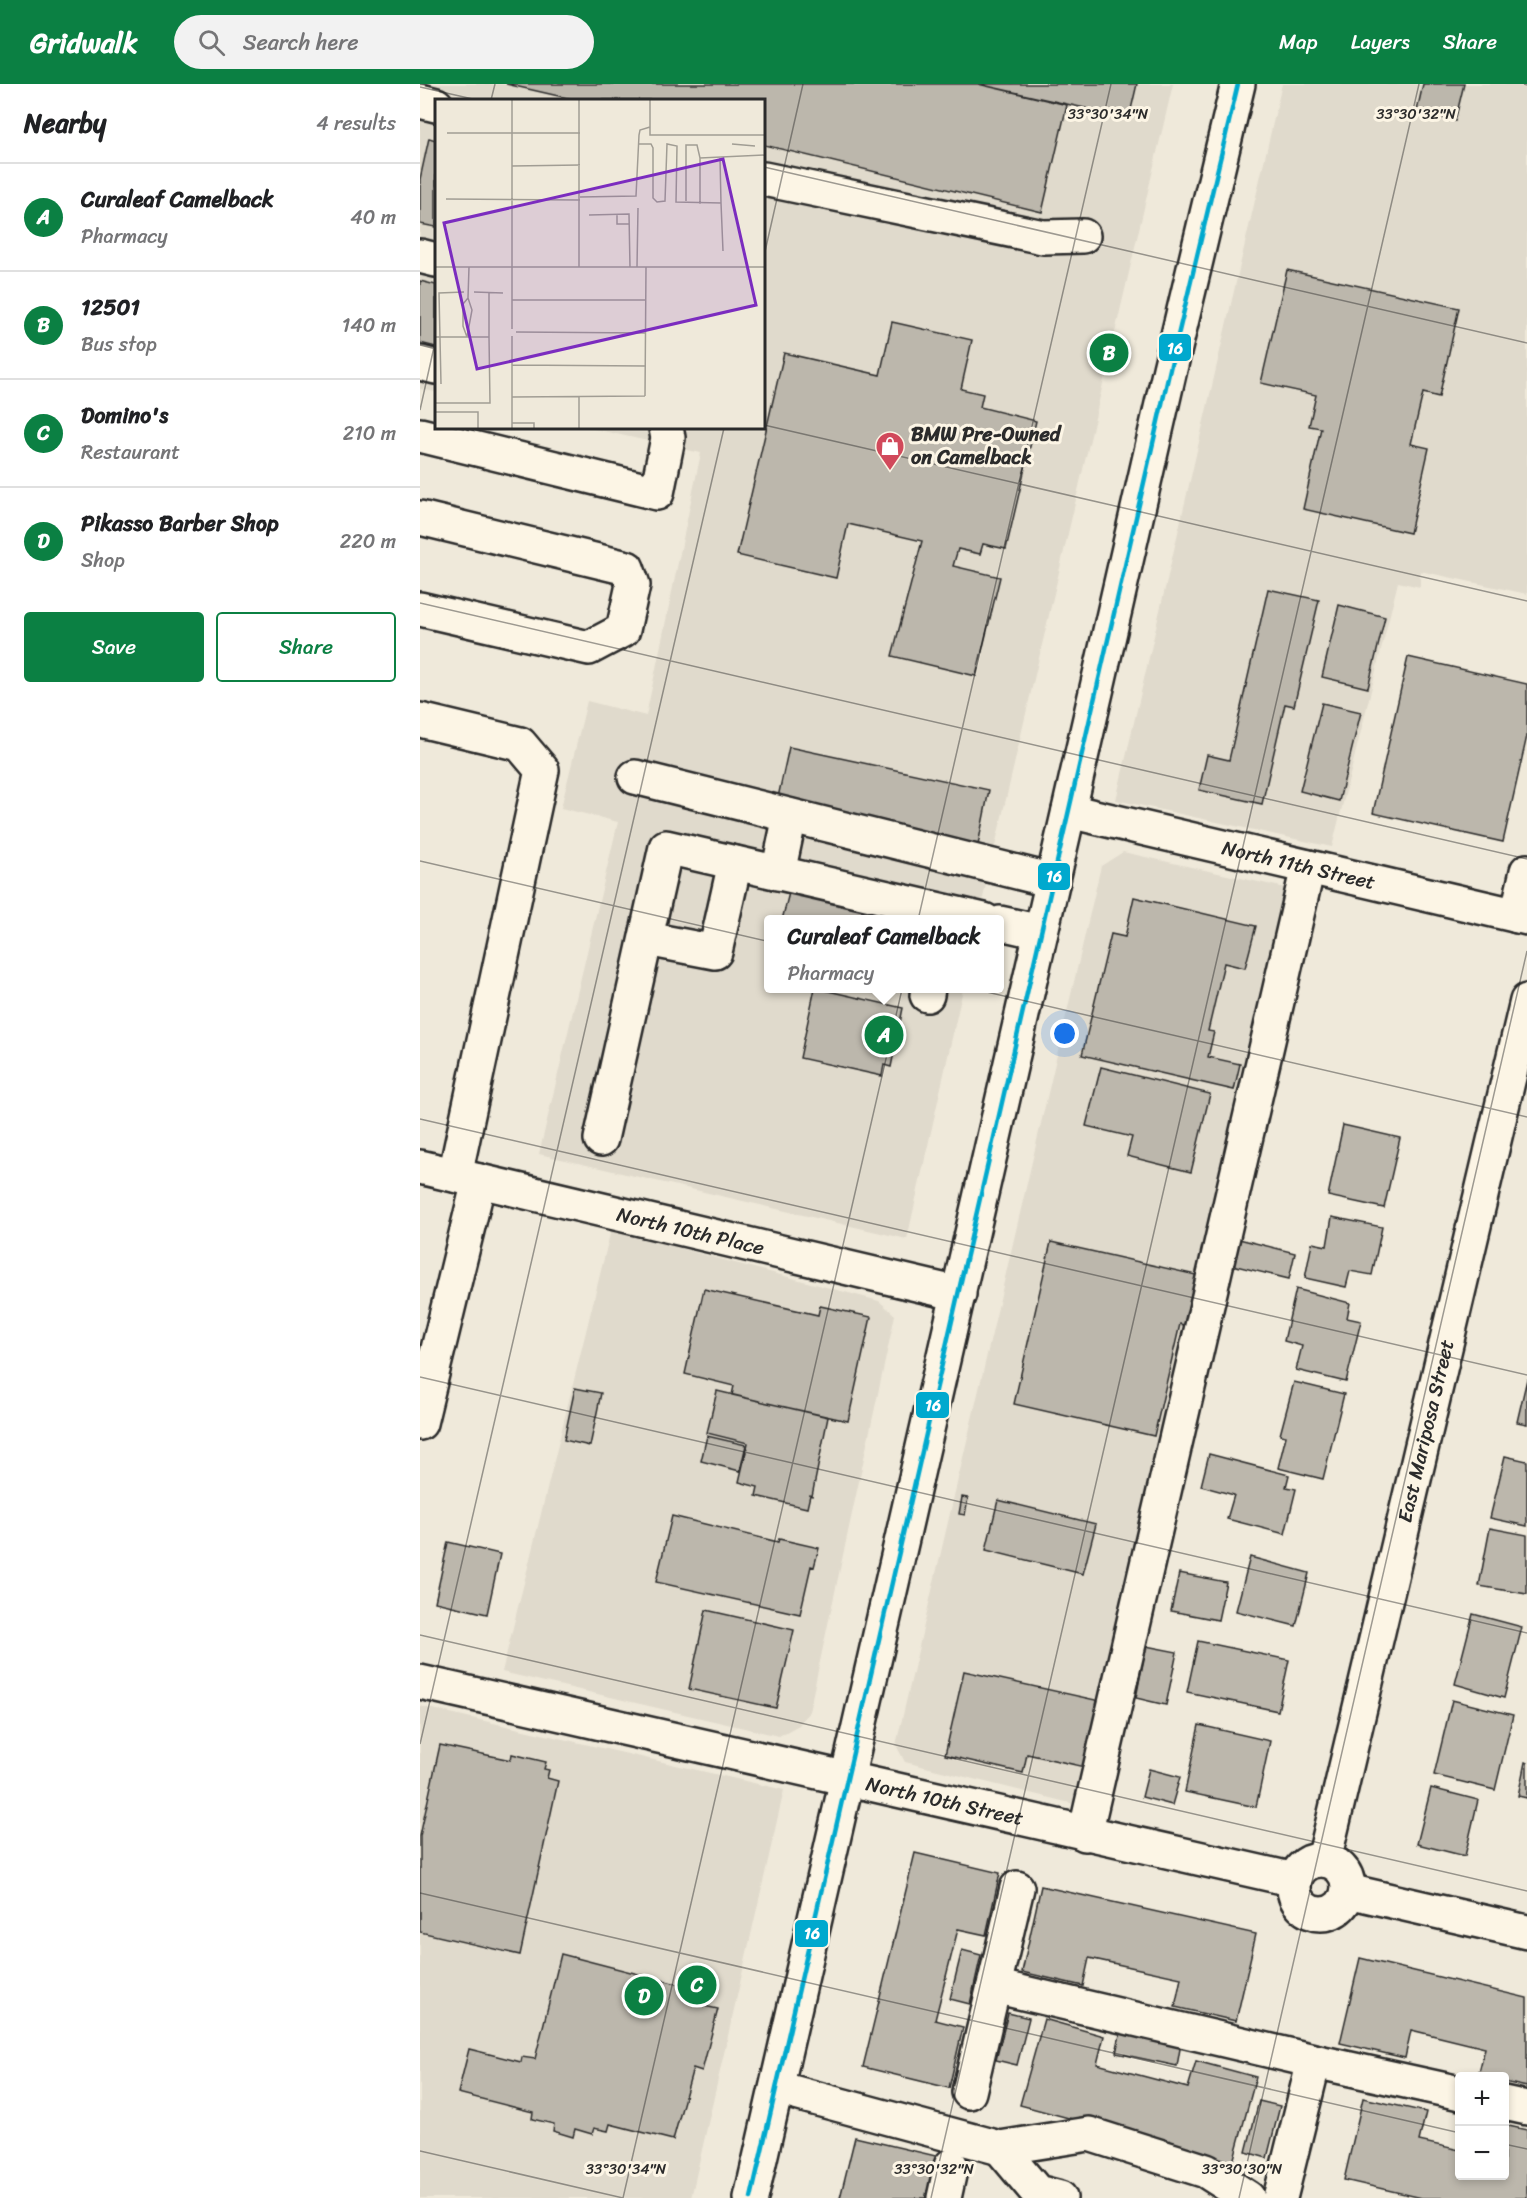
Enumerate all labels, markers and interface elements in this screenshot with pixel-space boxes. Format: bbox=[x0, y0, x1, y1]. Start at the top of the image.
search box bbox=[174, 15, 594, 69]
text: Gridwalk bbox=[30, 18, 138, 67]
text: Search here bbox=[243, 23, 359, 62]
text: Map bbox=[1279, 23, 1318, 61]
text: Layers bbox=[1351, 23, 1410, 61]
text: Share bbox=[1443, 23, 1497, 61]
icon: search bbox=[195, 26, 228, 59]
inset map bbox=[435, 99, 765, 429]
text: Nearby bbox=[24, 100, 106, 146]
text: 33°30'34"N bbox=[1068, 101, 1149, 127]
text: 33°30'32"N bbox=[1376, 101, 1456, 127]
text: 4 results bbox=[316, 106, 396, 141]
text: Curaleaf Camelback bbox=[81, 180, 274, 219]
text: A bbox=[37, 200, 50, 235]
text: 40 m bbox=[350, 200, 396, 235]
text: Pharmacy bbox=[81, 219, 168, 254]
text: 12501 bbox=[81, 288, 140, 327]
text: B bbox=[37, 308, 50, 343]
text: 140 m bbox=[342, 308, 396, 343]
text: Bus stop bbox=[81, 327, 157, 362]
pin: B bbox=[1090, 330, 1128, 376]
line badge: 16 bbox=[1158, 333, 1192, 362]
text: 16 bbox=[1167, 334, 1183, 363]
text: Domino's bbox=[81, 396, 168, 435]
text: C bbox=[37, 416, 50, 451]
text: 210 m bbox=[343, 416, 396, 451]
place label: BMW Pre-Owned on Camelback bbox=[911, 417, 1063, 475]
shop icon: BMW Pre-Owned on Camelback bbox=[874, 430, 906, 472]
text: Restaurant bbox=[81, 435, 180, 470]
text: Pikasso Barber Shop bbox=[81, 504, 279, 543]
text: D bbox=[38, 524, 49, 559]
text: 220 m bbox=[340, 524, 396, 559]
text: Shop bbox=[81, 543, 125, 578]
button: Save bbox=[24, 612, 204, 682]
button: Share bbox=[216, 612, 396, 682]
street label: North 11th Street bbox=[1219, 830, 1379, 900]
line badge: 16 bbox=[1037, 862, 1071, 891]
text: 16 bbox=[1046, 862, 1062, 891]
popup bbox=[764, 915, 1004, 993]
text: Curaleaf Camelback bbox=[788, 917, 980, 956]
text: Pharmacy bbox=[788, 956, 874, 991]
pin: A bbox=[864, 1012, 904, 1058]
your location bbox=[1050, 1019, 1079, 1048]
street label: North 10th Place bbox=[613, 1197, 768, 1266]
street label: East Mariposa Street bbox=[1387, 1336, 1465, 1526]
line badge: 16 bbox=[915, 1391, 950, 1419]
text: 16 bbox=[925, 1391, 941, 1420]
street label: North 10th Street bbox=[862, 1766, 1027, 1836]
line badge: 16 bbox=[794, 1919, 829, 1948]
text: 16 bbox=[804, 1919, 820, 1948]
pin: C bbox=[678, 1962, 716, 2008]
pin: D bbox=[624, 1974, 664, 2018]
map controls bbox=[1455, 2072, 1509, 2180]
button: + bbox=[1455, 2072, 1509, 2126]
button: − bbox=[1455, 2126, 1509, 2180]
text: 33°30'34"N bbox=[586, 2156, 667, 2182]
text: 33°30'32"N bbox=[894, 2156, 974, 2182]
text: 33°30'30"N bbox=[1202, 2156, 1283, 2182]

